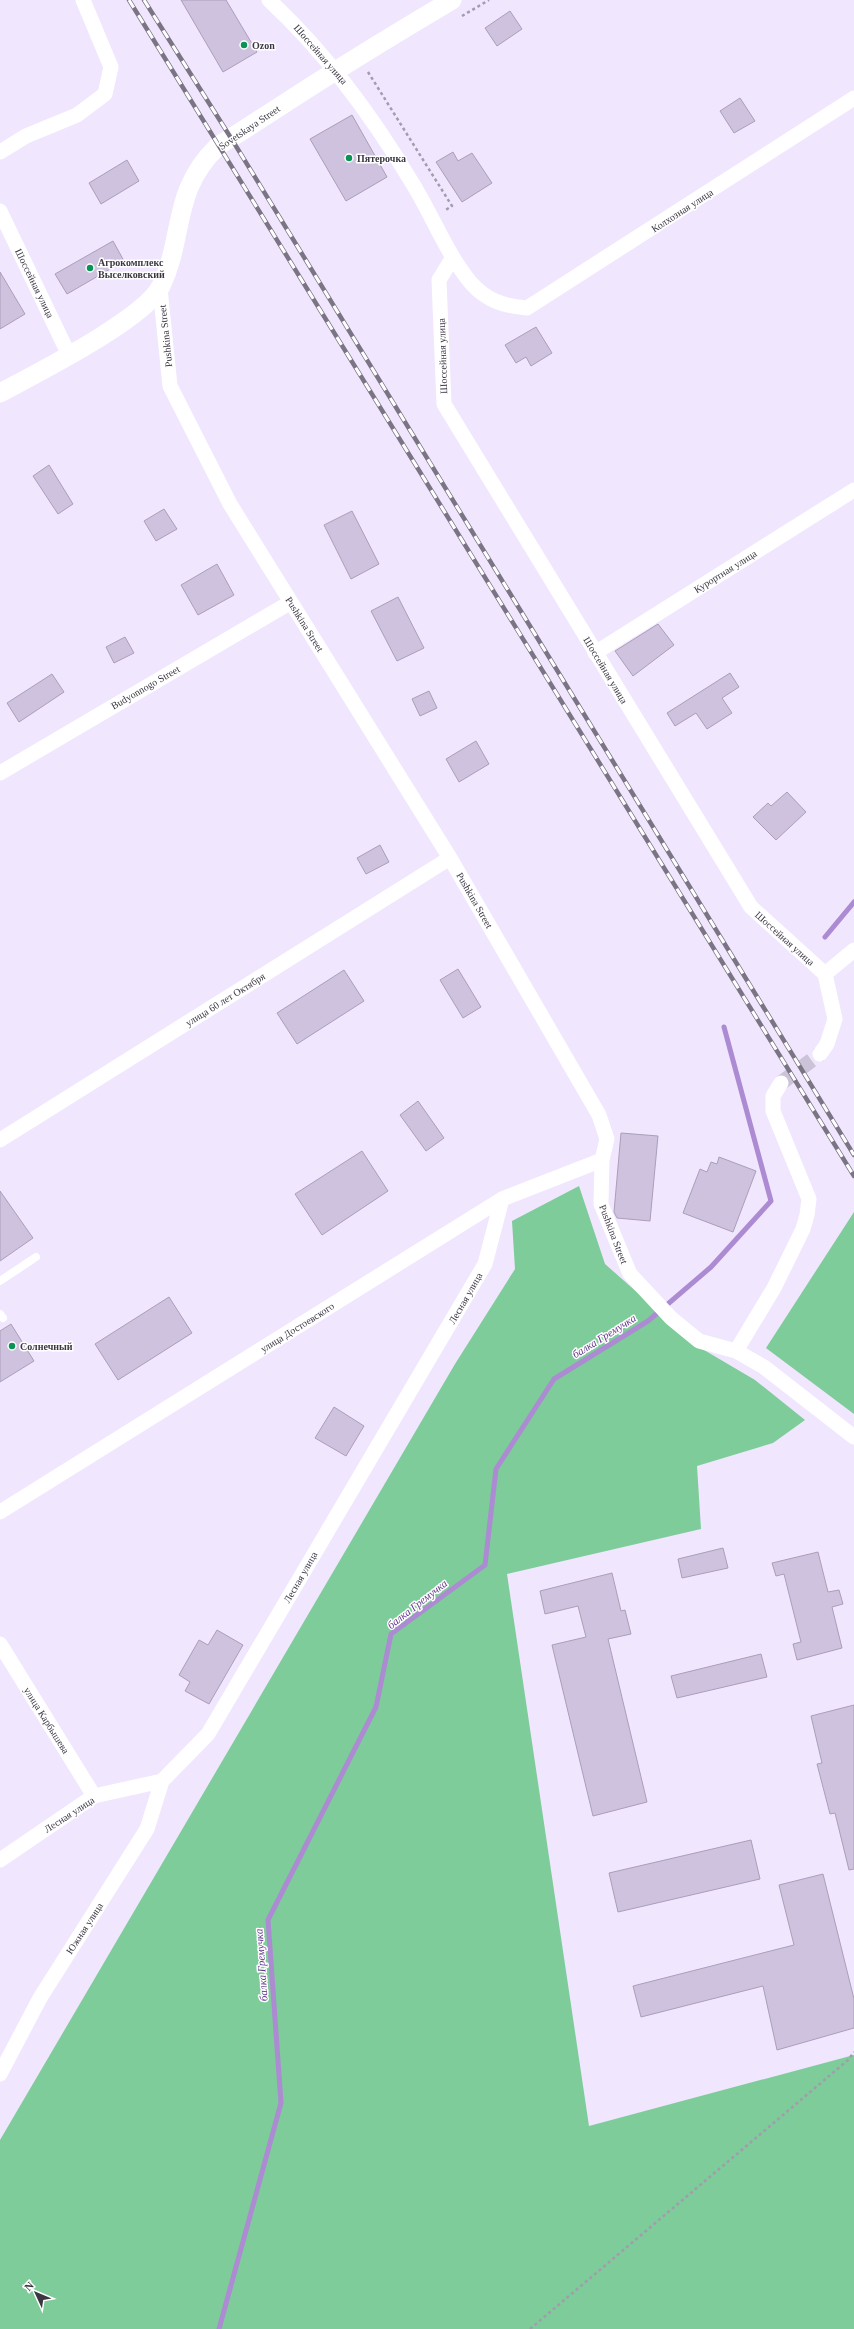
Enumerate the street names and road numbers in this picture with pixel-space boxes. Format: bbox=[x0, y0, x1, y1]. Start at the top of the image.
street label: Шоссейная улица bbox=[292, 22, 350, 87]
street label: Sovetskaya Street bbox=[217, 103, 282, 152]
street label: Колхозная улица bbox=[649, 186, 716, 234]
street label: Шоссейная улица bbox=[13, 247, 56, 320]
street label: Pushkina Street bbox=[157, 304, 174, 368]
street label: Шоссейная улица bbox=[436, 317, 449, 394]
street label: Курортная улица bbox=[692, 547, 759, 595]
street label: Pushkina Street bbox=[283, 595, 326, 654]
street label: Шоссейная улица bbox=[581, 635, 630, 706]
street label: Budyonnogo Street bbox=[109, 663, 182, 712]
street label: Pushkina Street bbox=[454, 870, 495, 930]
street label: Шоссейная улица bbox=[753, 909, 817, 968]
street label: улица 60 лет Октября bbox=[184, 970, 267, 1028]
street label: Pushkina Street bbox=[597, 1203, 630, 1266]
street label: Лесная улица bbox=[446, 1270, 485, 1326]
street label: улица Достоевского bbox=[258, 1300, 336, 1355]
street label: Лесная улица bbox=[281, 1549, 320, 1605]
street label: улица Карбышева bbox=[22, 1685, 72, 1756]
street label: Лесная улица bbox=[42, 1794, 97, 1835]
street label: Южная улица bbox=[64, 1900, 105, 1956]

